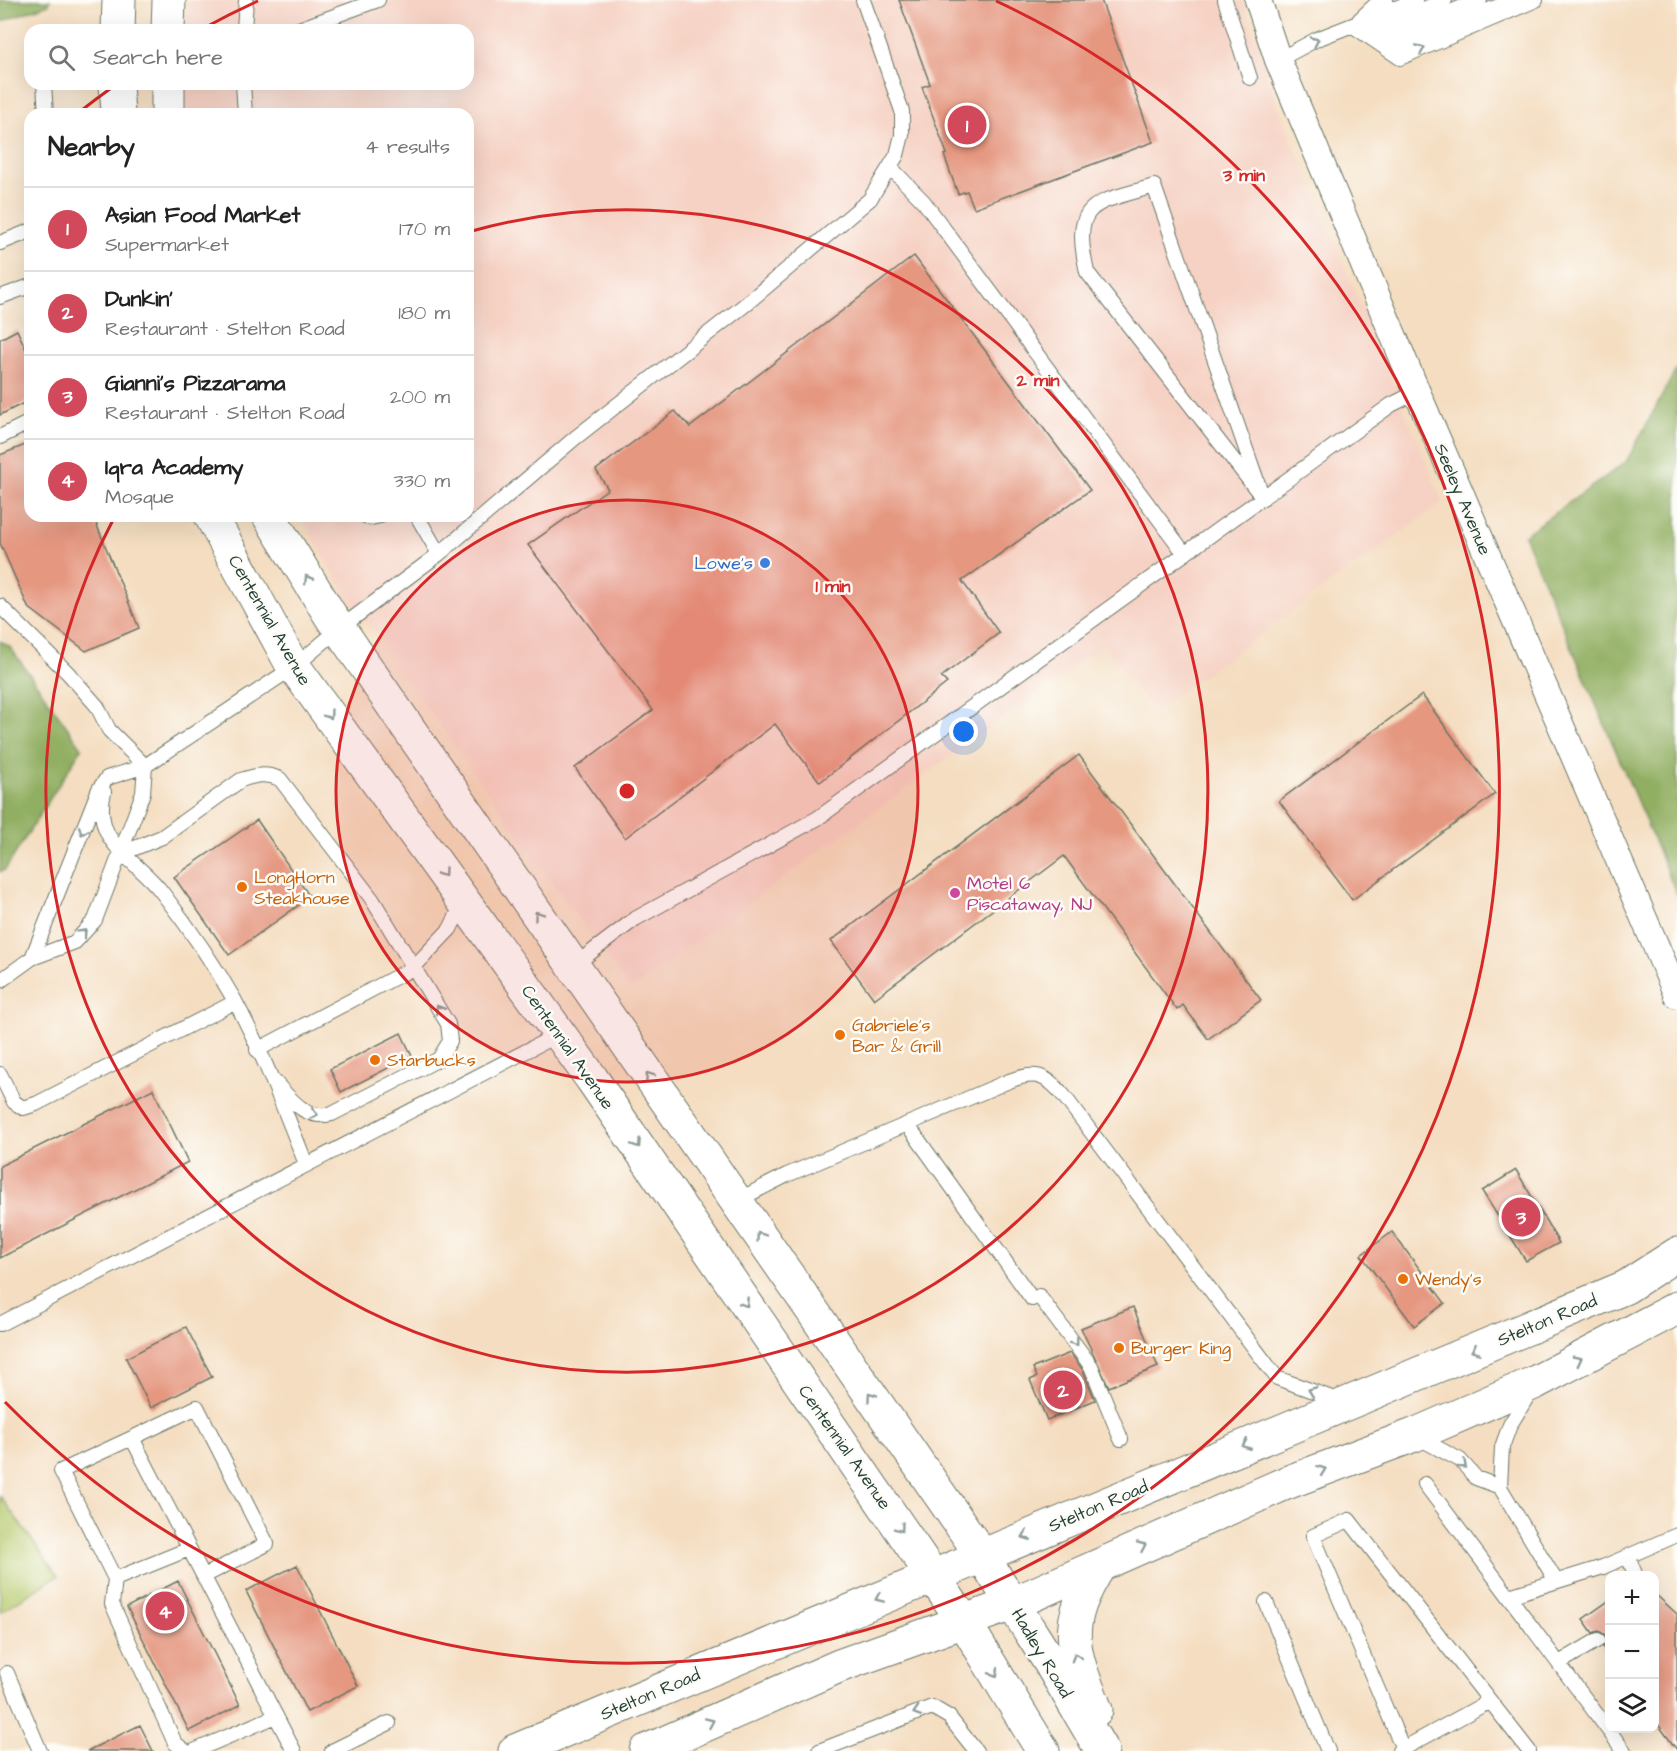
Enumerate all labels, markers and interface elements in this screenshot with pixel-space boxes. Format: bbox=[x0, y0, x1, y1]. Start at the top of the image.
search box bbox=[24, 24, 474, 90]
one-way arrow bbox=[1308, 36, 1319, 48]
icon: search bbox=[45, 41, 78, 74]
text: Search here bbox=[93, 42, 223, 73]
one-way arrow bbox=[1415, 44, 1426, 56]
pin: 1 bbox=[948, 102, 986, 148]
text: Nearby bbox=[48, 129, 135, 165]
text: 4 results bbox=[365, 133, 450, 161]
text: 3 min bbox=[1222, 163, 1265, 188]
text: Asian Food Market bbox=[105, 200, 300, 231]
text: 1 bbox=[66, 215, 69, 243]
text: 170 m bbox=[399, 215, 450, 243]
text: Supermarket bbox=[105, 231, 229, 259]
text: Dunkin' bbox=[105, 284, 173, 315]
text: 2 bbox=[62, 299, 73, 327]
text: 180 m bbox=[398, 299, 450, 327]
text: Restaurant · Stelton Road bbox=[105, 315, 345, 343]
text: Gianni's Pizzarama bbox=[105, 368, 286, 399]
text: 2 min bbox=[1015, 368, 1060, 393]
text: 3 bbox=[62, 383, 73, 411]
text: 200 m bbox=[390, 383, 450, 411]
text: Restaurant · Stelton Road bbox=[105, 399, 345, 427]
street label: Seeley Avenue bbox=[1427, 439, 1497, 560]
text: Iqra Academy bbox=[105, 452, 243, 483]
text: 4 bbox=[61, 467, 74, 495]
text: 330 m bbox=[393, 467, 450, 495]
text: Mosque bbox=[105, 483, 174, 511]
street label: Centennial Avenue bbox=[222, 550, 317, 690]
place label: Lowe's bbox=[694, 551, 753, 576]
marker: Lowe's bbox=[758, 556, 772, 570]
text: 1 min bbox=[815, 574, 851, 599]
one-way arrow bbox=[304, 575, 316, 585]
one-way arrow bbox=[322, 708, 333, 719]
your location bbox=[949, 717, 978, 746]
centre of rings bbox=[617, 781, 637, 801]
one-way arrow bbox=[77, 825, 90, 836]
place label: LongHorn Steakhouse bbox=[254, 865, 350, 911]
one-way arrow bbox=[436, 866, 447, 877]
place label: Motel 6 Piscataway, NJ bbox=[967, 871, 1093, 918]
marker: LongHorn Steakhouse bbox=[235, 880, 249, 894]
marker: Motel 6 Piscataway, NJ bbox=[948, 886, 962, 900]
one-way arrow bbox=[534, 911, 545, 922]
one-way arrow bbox=[76, 929, 87, 940]
street label: Centennial Avenue bbox=[515, 980, 620, 1115]
one-way arrow bbox=[436, 1005, 447, 1016]
place label: Gabriele's Bar & Grill bbox=[852, 1013, 941, 1059]
marker: Gabriele's Bar & Grill bbox=[833, 1028, 847, 1042]
place label: Starbucks bbox=[387, 1048, 476, 1073]
marker: Starbucks bbox=[368, 1053, 382, 1067]
one-way arrow bbox=[645, 1071, 656, 1082]
one-way arrow bbox=[309, 1107, 319, 1120]
one-way arrow bbox=[630, 1138, 641, 1149]
pin: 3 bbox=[1502, 1194, 1540, 1240]
one-way arrow bbox=[756, 1232, 767, 1243]
place label: Wendy's bbox=[1415, 1267, 1482, 1293]
marker: Wendy's bbox=[1396, 1272, 1410, 1286]
street label: Stelton Road bbox=[1493, 1288, 1601, 1353]
one-way arrow bbox=[738, 1296, 749, 1307]
one-way arrow bbox=[1068, 1336, 1079, 1347]
place label: Burger King bbox=[1131, 1336, 1231, 1362]
marker: Burger King bbox=[1112, 1341, 1126, 1355]
one-way arrow bbox=[1471, 1343, 1482, 1355]
one-way arrow bbox=[1572, 1356, 1583, 1368]
pin: 2 bbox=[1044, 1368, 1082, 1412]
street label: Centennial Avenue bbox=[792, 1380, 897, 1515]
one-way arrow bbox=[1307, 1385, 1317, 1398]
one-way arrow bbox=[867, 1392, 878, 1403]
one-way arrow bbox=[1241, 1438, 1252, 1450]
one-way arrow bbox=[1457, 1458, 1467, 1469]
one-way arrow bbox=[1316, 1465, 1327, 1477]
street label: Stelton Road bbox=[1044, 1474, 1152, 1539]
one-way arrow bbox=[893, 1521, 904, 1532]
one-way arrow bbox=[1021, 1529, 1032, 1541]
one-way arrow bbox=[1136, 1542, 1147, 1554]
map controls bbox=[1605, 1571, 1659, 1733]
button: + bbox=[1605, 1571, 1659, 1625]
pin: 4 bbox=[146, 1588, 184, 1634]
one-way arrow bbox=[874, 1591, 885, 1603]
street label: Hadley Road bbox=[1004, 1604, 1078, 1703]
button: − bbox=[1605, 1625, 1659, 1679]
one-way arrow bbox=[1071, 1652, 1083, 1663]
street label: Stelton Road bbox=[596, 1662, 704, 1727]
one-way arrow bbox=[988, 1667, 1000, 1677]
button: layers bbox=[1605, 1679, 1659, 1733]
one-way arrow bbox=[912, 1704, 923, 1717]
one-way arrow bbox=[704, 1718, 715, 1730]

